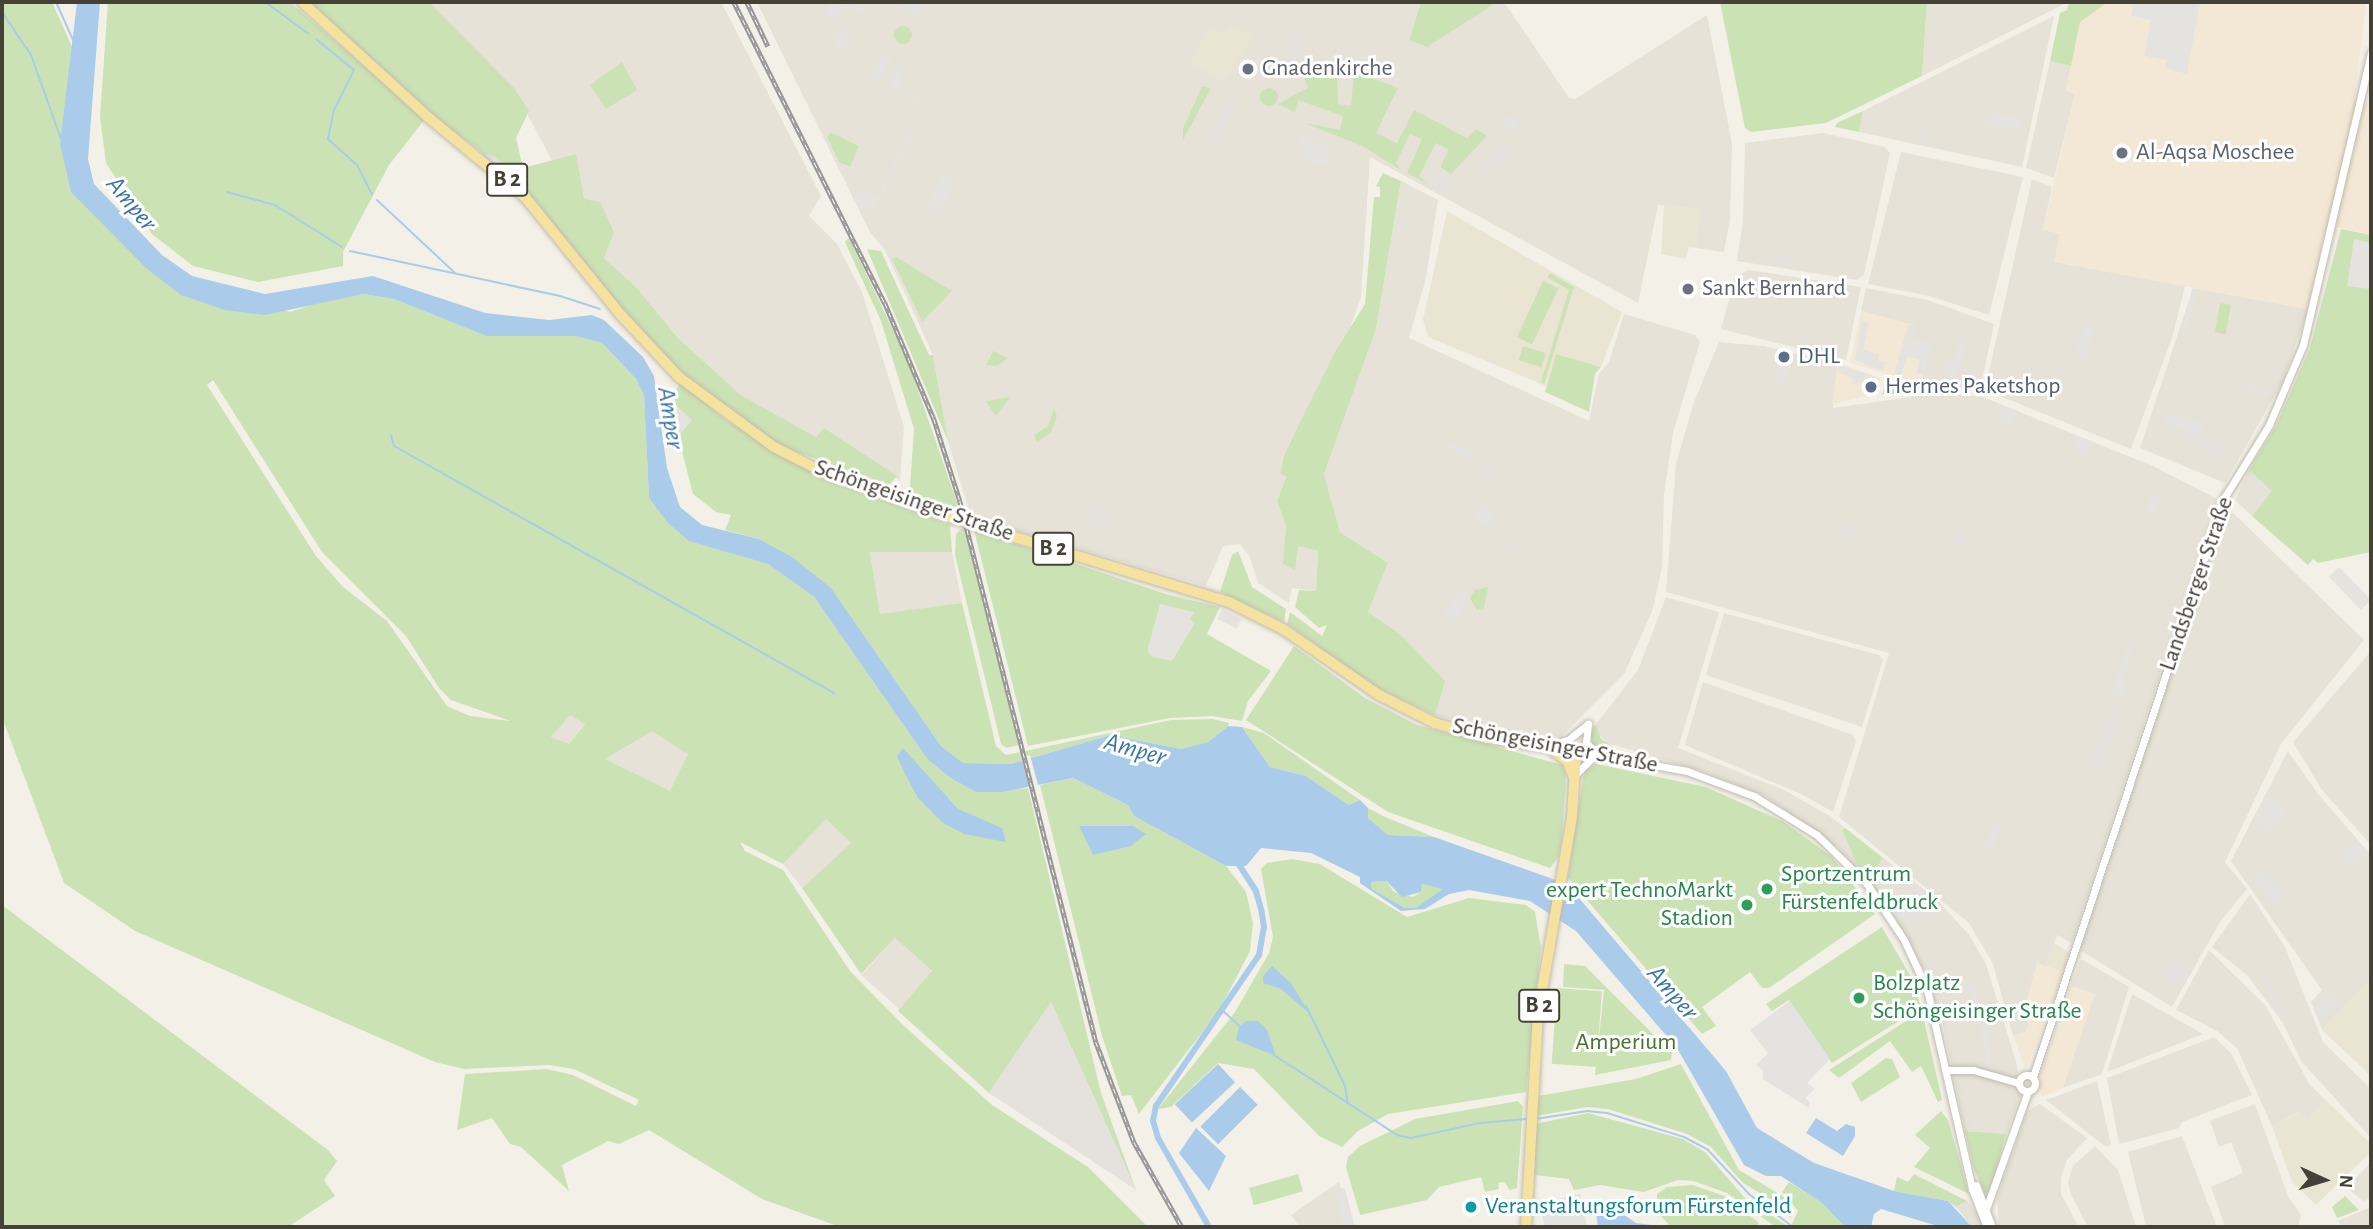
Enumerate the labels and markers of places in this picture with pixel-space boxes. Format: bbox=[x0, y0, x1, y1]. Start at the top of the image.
place label: Gnadenkirche bbox=[1262, 55, 1393, 83]
marker: Gnadenkirche bbox=[1240, 61, 1256, 77]
place label: Al-Aqsa Moschee bbox=[2136, 139, 2295, 167]
marker: Al-Aqsa Moschee bbox=[2114, 145, 2130, 161]
place label: Sankt Bernhard bbox=[1702, 275, 1846, 303]
marker: Sankt Bernhard bbox=[1680, 281, 1696, 297]
place label: DHL bbox=[1798, 343, 1840, 371]
marker: DHL bbox=[1776, 349, 1792, 365]
place label: Hermes Paketshop bbox=[1885, 373, 2060, 401]
marker: Hermes Paketshop bbox=[1863, 379, 1879, 395]
place label: Sportzentrum Fürstenfeldbruck bbox=[1781, 861, 1938, 917]
place label: expert TechnoMarkt Stadion bbox=[1546, 877, 1733, 933]
marker: Sportzentrum Fürstenfeldbruck bbox=[1759, 881, 1775, 897]
marker: expert TechnoMarkt Stadion bbox=[1739, 897, 1755, 913]
place label: Bolzplatz Schöngeisinger Straße bbox=[1873, 970, 2082, 1026]
marker: Bolzplatz Schöngeisinger Straße bbox=[1851, 990, 1867, 1006]
place label: Veranstaltungsforum Fürstenfeld bbox=[1485, 1193, 1791, 1221]
marker: Veranstaltungsforum Fürstenfeld bbox=[1463, 1199, 1479, 1215]

